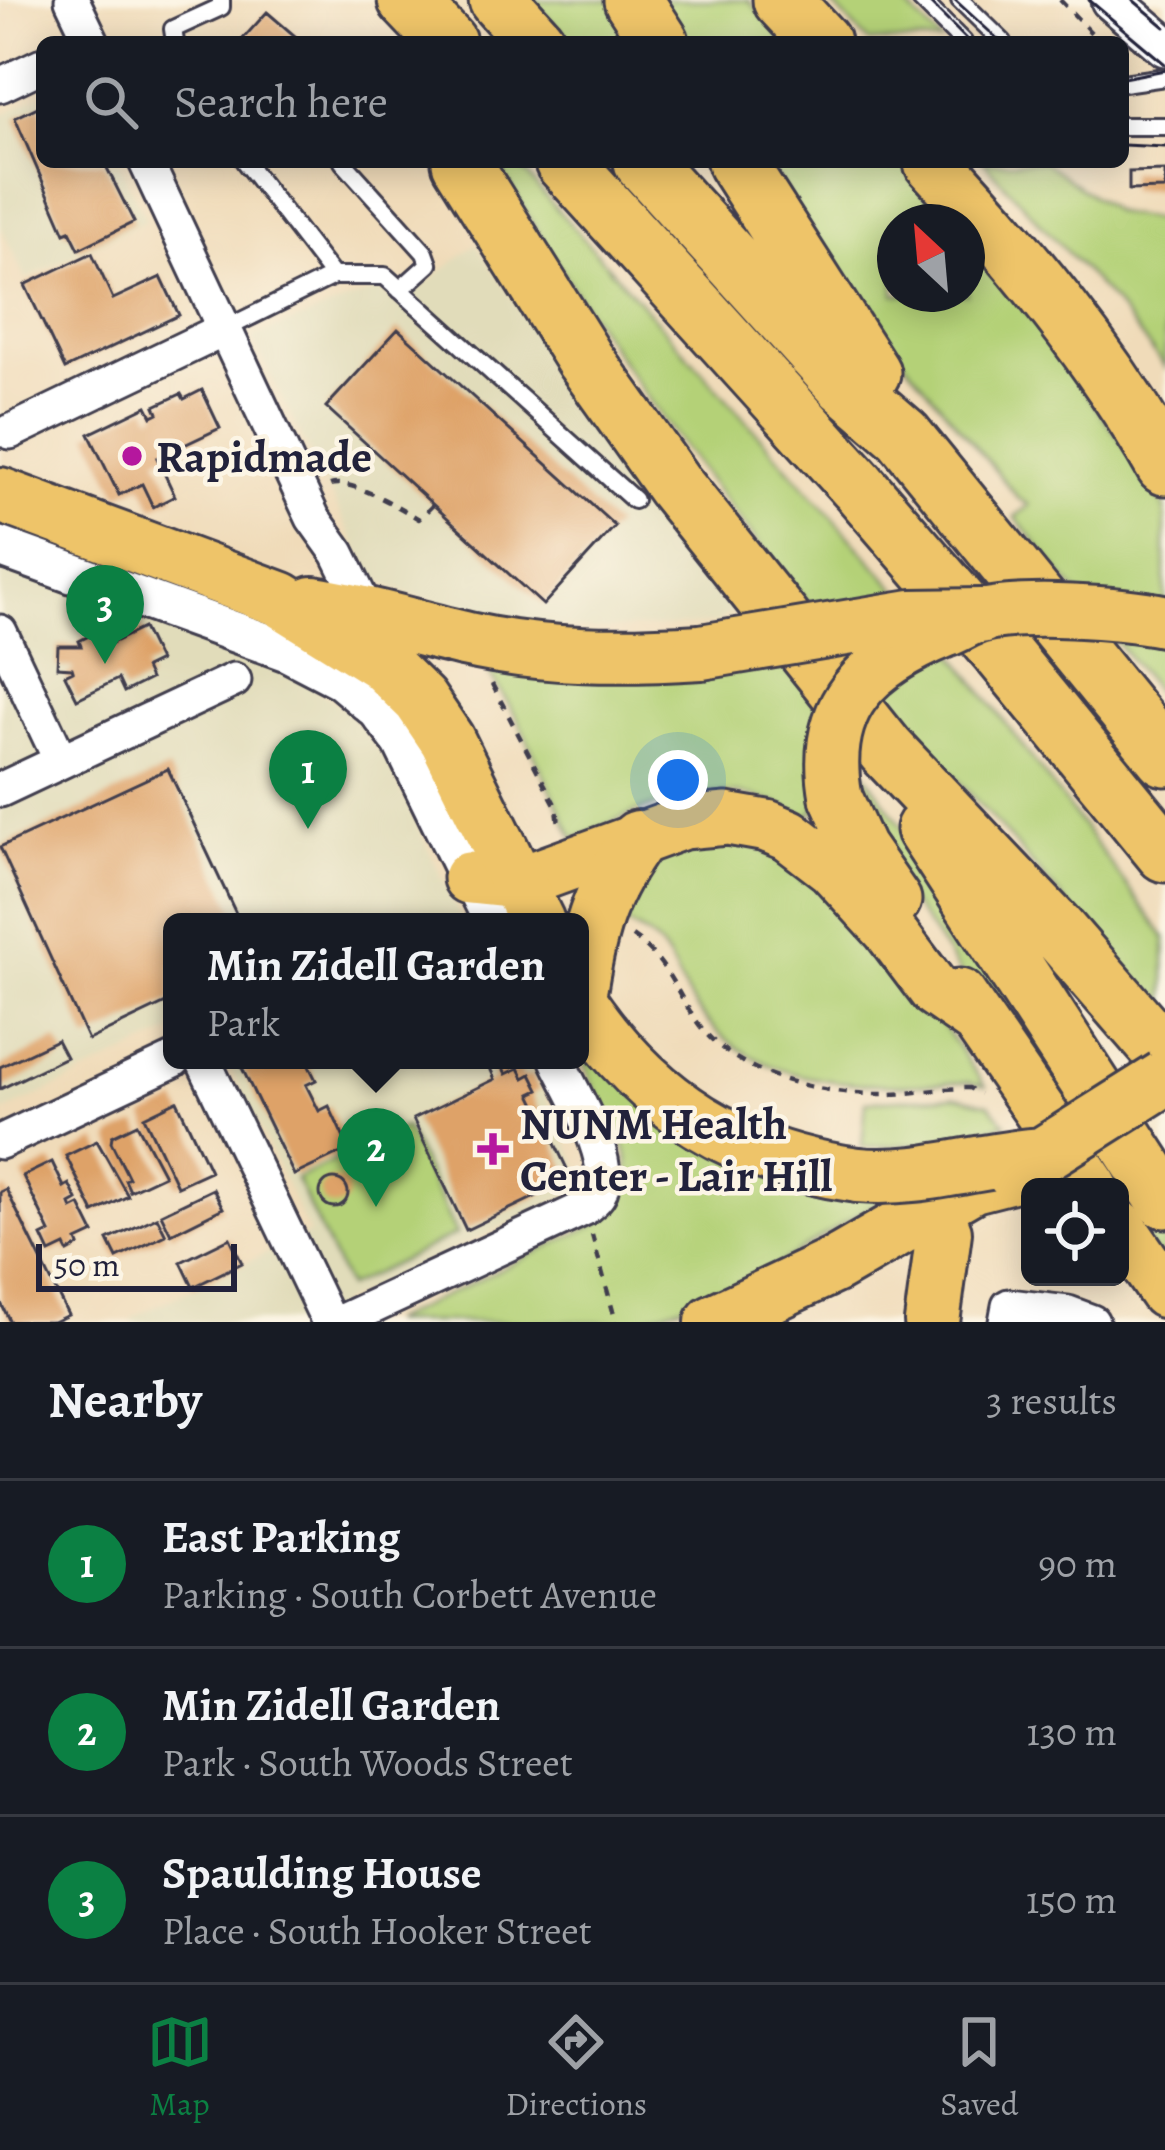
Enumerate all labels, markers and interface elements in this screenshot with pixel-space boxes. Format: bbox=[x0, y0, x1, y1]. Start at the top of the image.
search box bbox=[36, 36, 1129, 168]
icon: search bbox=[78, 69, 144, 135]
text: Search here bbox=[174, 71, 388, 133]
north arrow bbox=[877, 204, 985, 312]
place label: Rapidmade bbox=[156, 426, 372, 488]
marker: Rapidmade bbox=[119, 443, 145, 469]
pin: 3 bbox=[66, 565, 144, 664]
pin: 1 bbox=[269, 730, 347, 829]
your location bbox=[648, 750, 708, 810]
popup bbox=[163, 913, 589, 1069]
text: Min Zidell Garden bbox=[207, 934, 545, 996]
text: Park bbox=[207, 996, 280, 1049]
place label: NUNM Health Center - Lair Hill bbox=[520, 1093, 833, 1207]
pin: 2 bbox=[337, 1108, 415, 1207]
marker: NUNM Health Center - Lair Hill bbox=[477, 1133, 509, 1165]
map controls bbox=[1021, 1178, 1129, 1286]
button: locate bbox=[1021, 1178, 1129, 1286]
scale bar bbox=[36, 1238, 237, 1291]
text: 50 m bbox=[54, 1242, 120, 1287]
text: Nearby bbox=[48, 1365, 202, 1435]
text: 3 results bbox=[986, 1374, 1117, 1427]
text: East Parking bbox=[162, 1506, 400, 1568]
text: 1 bbox=[80, 1537, 94, 1590]
text: 90 m bbox=[1038, 1537, 1117, 1590]
text: Parking · South Corbett Avenue bbox=[162, 1568, 657, 1621]
text: Min Zidell Garden bbox=[162, 1674, 500, 1736]
text: 2 bbox=[78, 1705, 96, 1758]
text: 130 m bbox=[1026, 1705, 1117, 1758]
text: Park · South Woods Street bbox=[162, 1736, 573, 1789]
text: Spaulding House bbox=[162, 1842, 482, 1904]
text: 3 bbox=[79, 1873, 95, 1926]
text: 150 m bbox=[1026, 1873, 1117, 1926]
text: Place · South Hooker Street bbox=[162, 1904, 592, 1957]
tab: Map bbox=[147, 2009, 213, 2126]
tab: Directions bbox=[506, 2009, 647, 2126]
tab: Saved bbox=[940, 2009, 1018, 2126]

